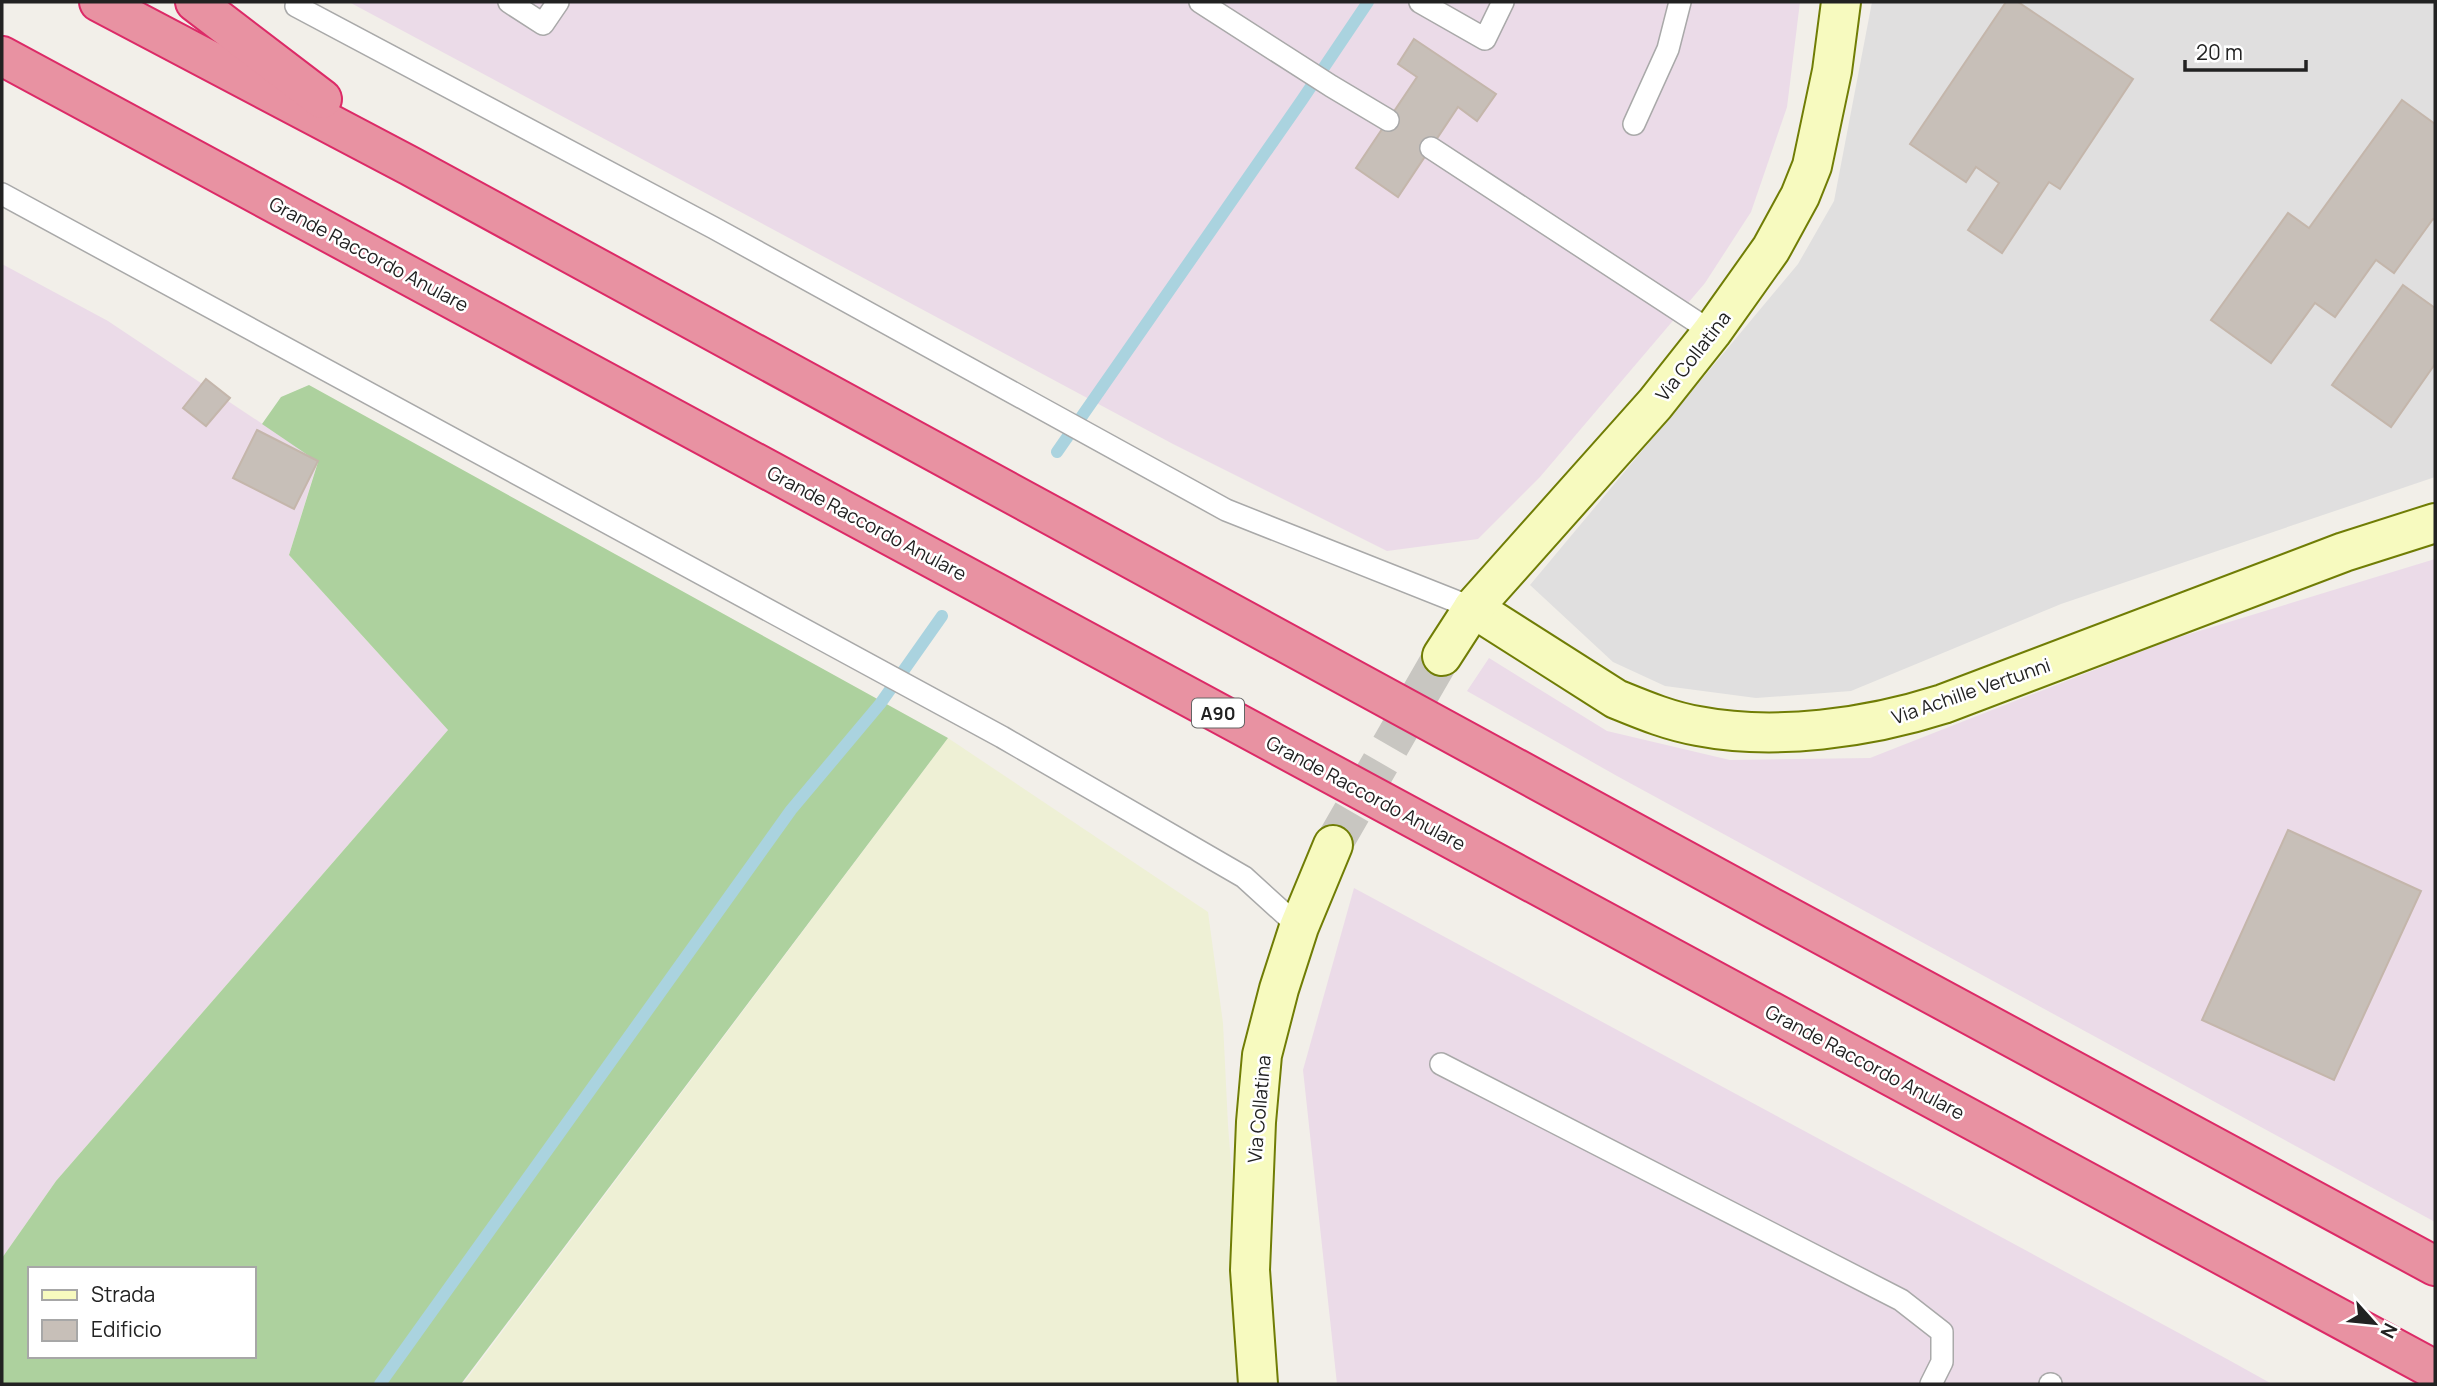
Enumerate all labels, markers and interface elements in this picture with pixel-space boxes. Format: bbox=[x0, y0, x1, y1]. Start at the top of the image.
scale bar bbox=[2185, 28, 2306, 72]
text: 20 m bbox=[2196, 38, 2243, 66]
street label: Grande Raccordo Anulare bbox=[265, 190, 473, 318]
street label: Via Collatina bbox=[1650, 305, 1736, 407]
street label: Grande Raccordo Anulare bbox=[763, 459, 971, 587]
street label: Via Achille Vertunni bbox=[1888, 652, 2054, 730]
road number: A90 bbox=[1192, 698, 1244, 728]
street label: Grande Raccordo Anulare bbox=[1262, 729, 1470, 857]
street label: Grande Raccordo Anulare bbox=[1761, 998, 1969, 1126]
street label: Via Collatina bbox=[1241, 1054, 1277, 1164]
legend bbox=[28, 1267, 256, 1358]
text: Strada bbox=[91, 1280, 155, 1308]
north arrow bbox=[2339, 1288, 2409, 1358]
text: Edificio bbox=[91, 1315, 162, 1343]
text: N bbox=[2374, 1319, 2404, 1343]

